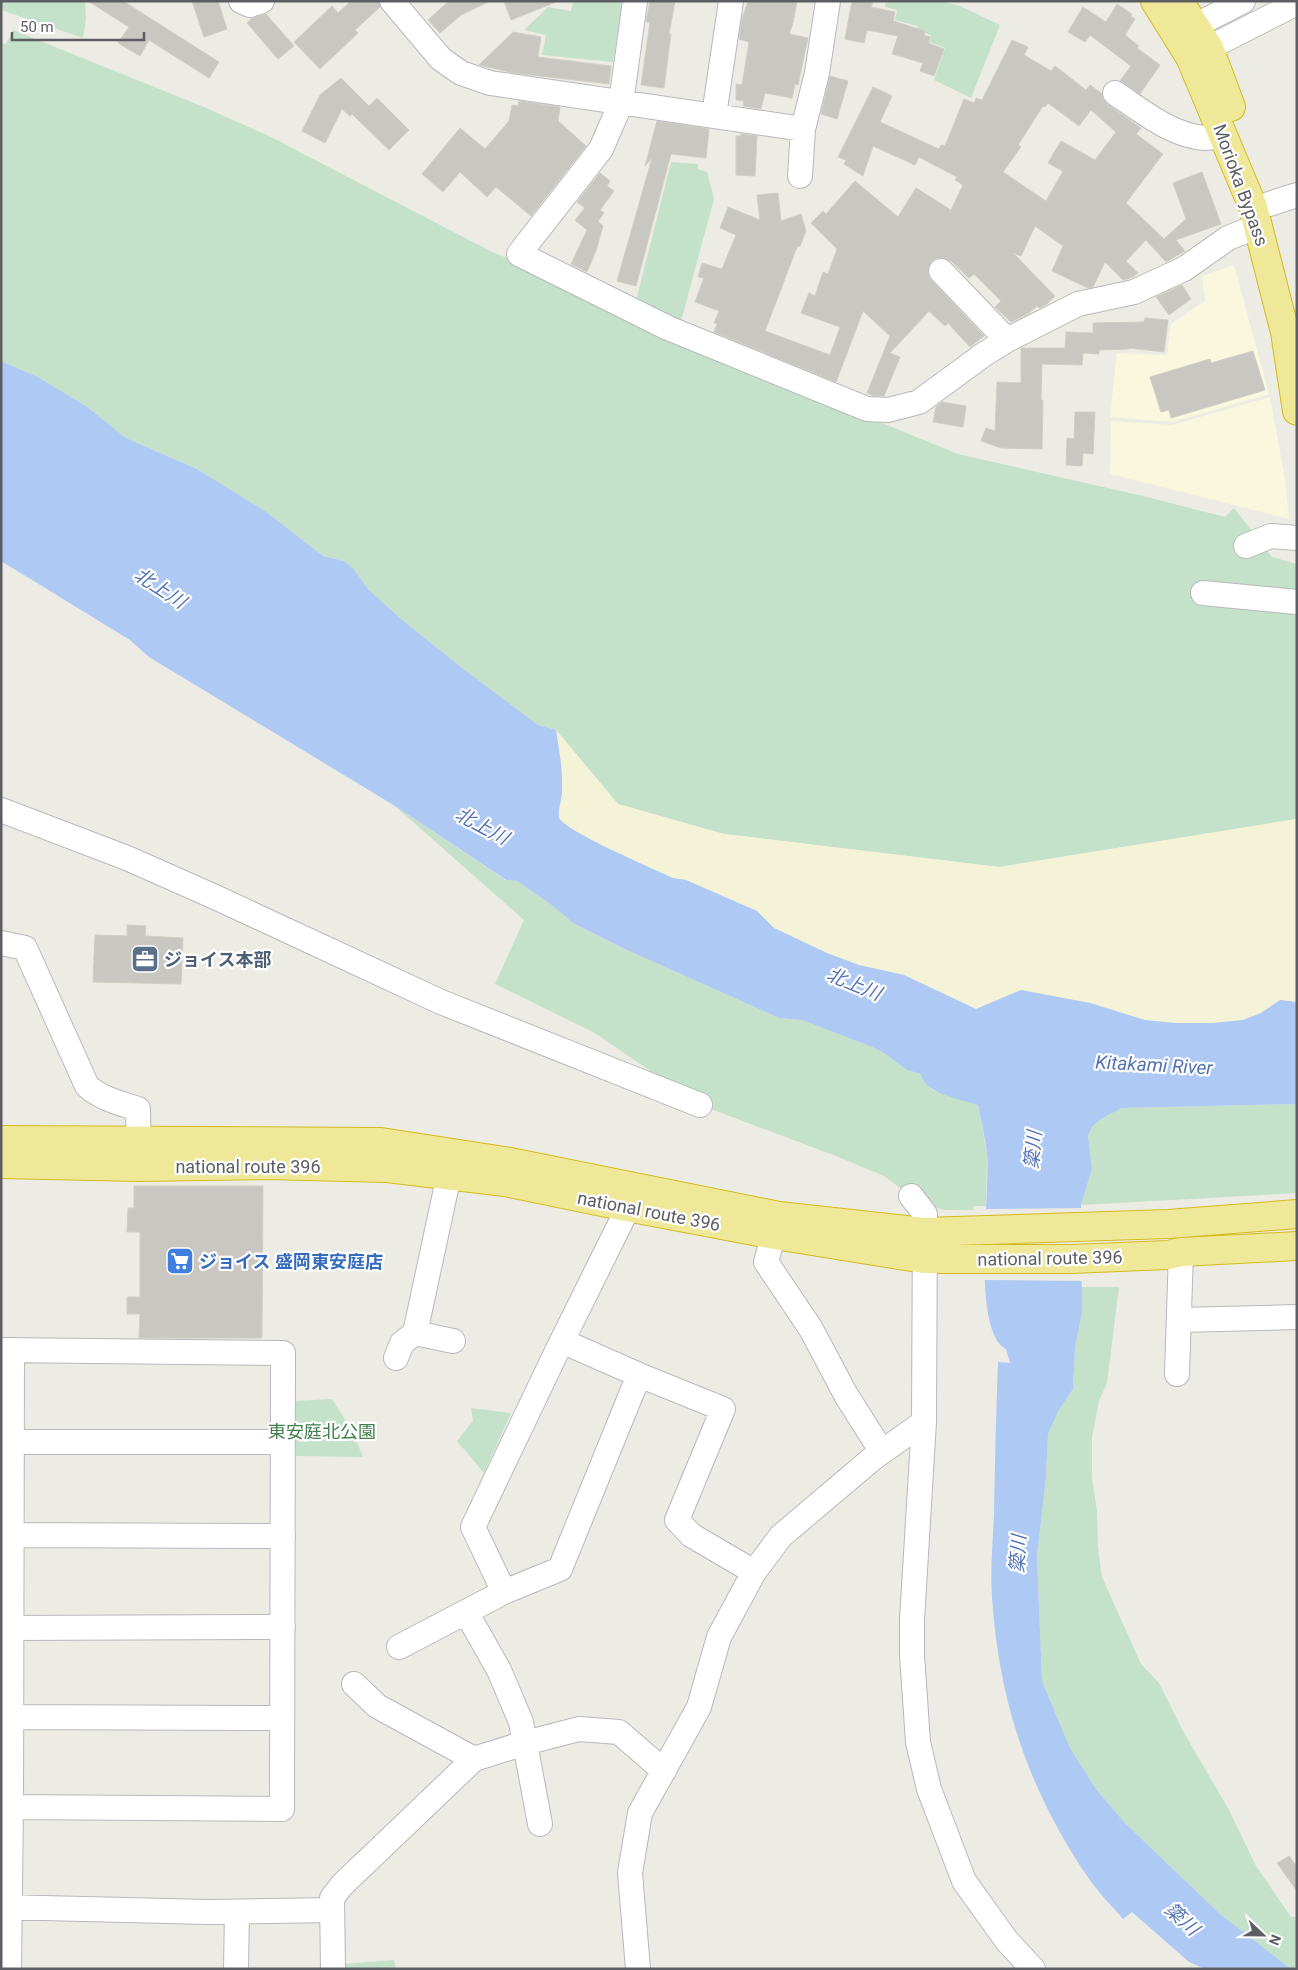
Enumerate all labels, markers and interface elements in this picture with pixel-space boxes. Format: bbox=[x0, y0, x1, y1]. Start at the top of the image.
scale bar bbox=[12, 10, 145, 42]
text: 50 m bbox=[20, 18, 54, 36]
street label: Morioka Bypass bbox=[1209, 121, 1273, 249]
water label: 北上川 bbox=[130, 563, 192, 614]
water label: 北上川 bbox=[451, 802, 514, 850]
office icon: ジョイス本部 bbox=[130, 944, 160, 974]
place label: ジョイス本部 bbox=[164, 949, 271, 970]
water label: 北上川 bbox=[823, 963, 887, 1006]
water label: Kitakami River bbox=[1095, 1050, 1214, 1080]
water label: 簗川 bbox=[1020, 1128, 1046, 1170]
street label: national route 396 bbox=[175, 1156, 321, 1177]
street label: national route 396 bbox=[576, 1187, 722, 1235]
supermarket icon: ジョイス 盛岡東安庭店 bbox=[165, 1246, 195, 1276]
street label: national route 396 bbox=[977, 1246, 1123, 1270]
place label: ジョイス 盛岡東安庭店 bbox=[199, 1251, 383, 1272]
park label: 東安庭北公園 bbox=[268, 1421, 376, 1442]
water label: 簗川 bbox=[1006, 1532, 1031, 1574]
water label: 簗川 bbox=[1160, 1898, 1205, 1942]
north arrow bbox=[1238, 1910, 1288, 1960]
text: N bbox=[1266, 1932, 1284, 1947]

